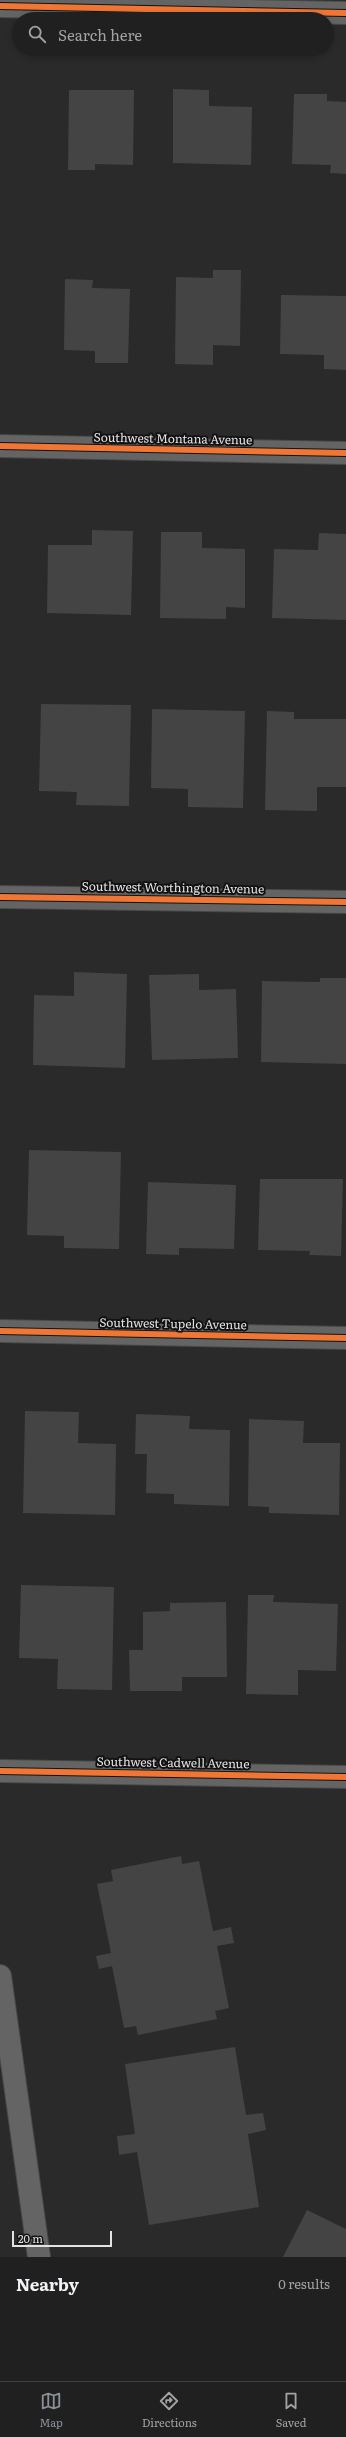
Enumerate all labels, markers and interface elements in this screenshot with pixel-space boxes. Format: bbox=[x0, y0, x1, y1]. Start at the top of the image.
search box bbox=[12, 12, 334, 56]
icon: search bbox=[26, 23, 48, 45]
text: Search here bbox=[58, 23, 142, 46]
street label: Southwest Montana Avenue bbox=[93, 428, 253, 448]
street label: Southwest Worthington Avenue bbox=[82, 876, 265, 898]
street label: Southwest Tupelo Avenue bbox=[99, 1313, 247, 1333]
street label: Southwest Cadwell Avenue bbox=[96, 1752, 250, 1772]
scale bar bbox=[12, 2229, 112, 2248]
text: 20 m bbox=[18, 2230, 43, 2246]
text: Nearby bbox=[16, 2271, 79, 2296]
text: 0 results bbox=[278, 2274, 330, 2293]
tab: Map bbox=[39, 2390, 63, 2430]
tab: Directions bbox=[142, 2390, 197, 2430]
tab: Saved bbox=[276, 2390, 306, 2430]

